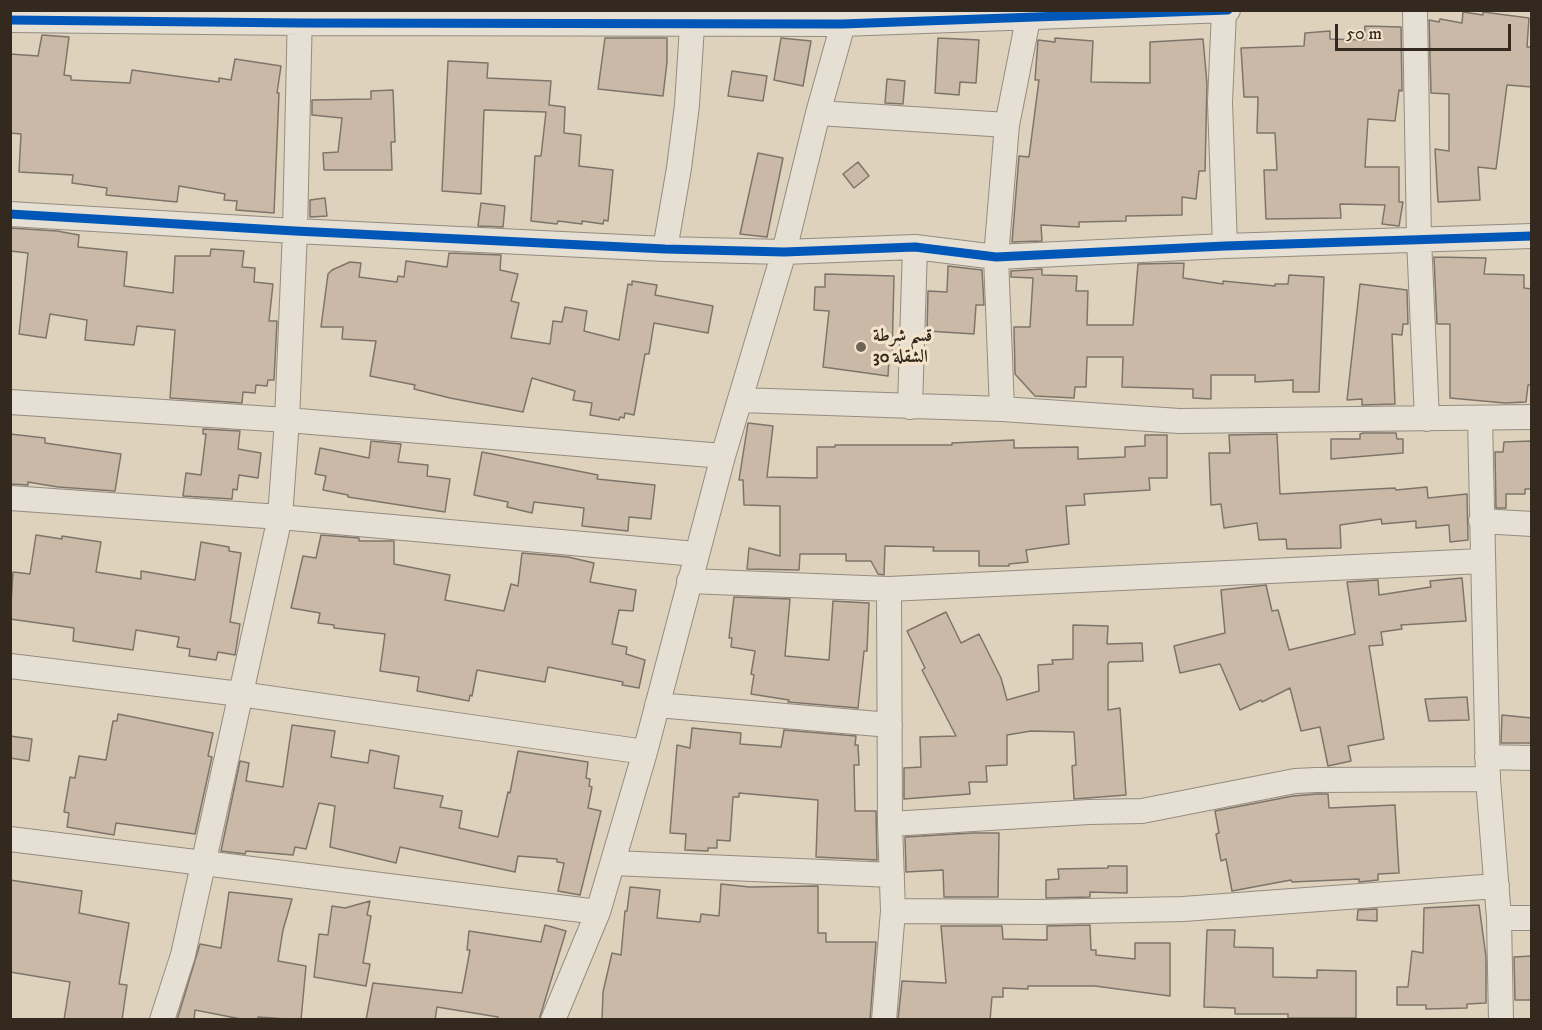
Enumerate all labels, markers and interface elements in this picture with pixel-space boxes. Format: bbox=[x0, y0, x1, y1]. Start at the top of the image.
scale bar bbox=[1338, 12, 1514, 50]
text: 50 m bbox=[1346, 23, 1382, 45]
place label: قسم شرطة الشقلة 30 bbox=[873, 326, 932, 368]
marker: قسم شرطة الشقلة 30 bbox=[854, 340, 868, 354]

